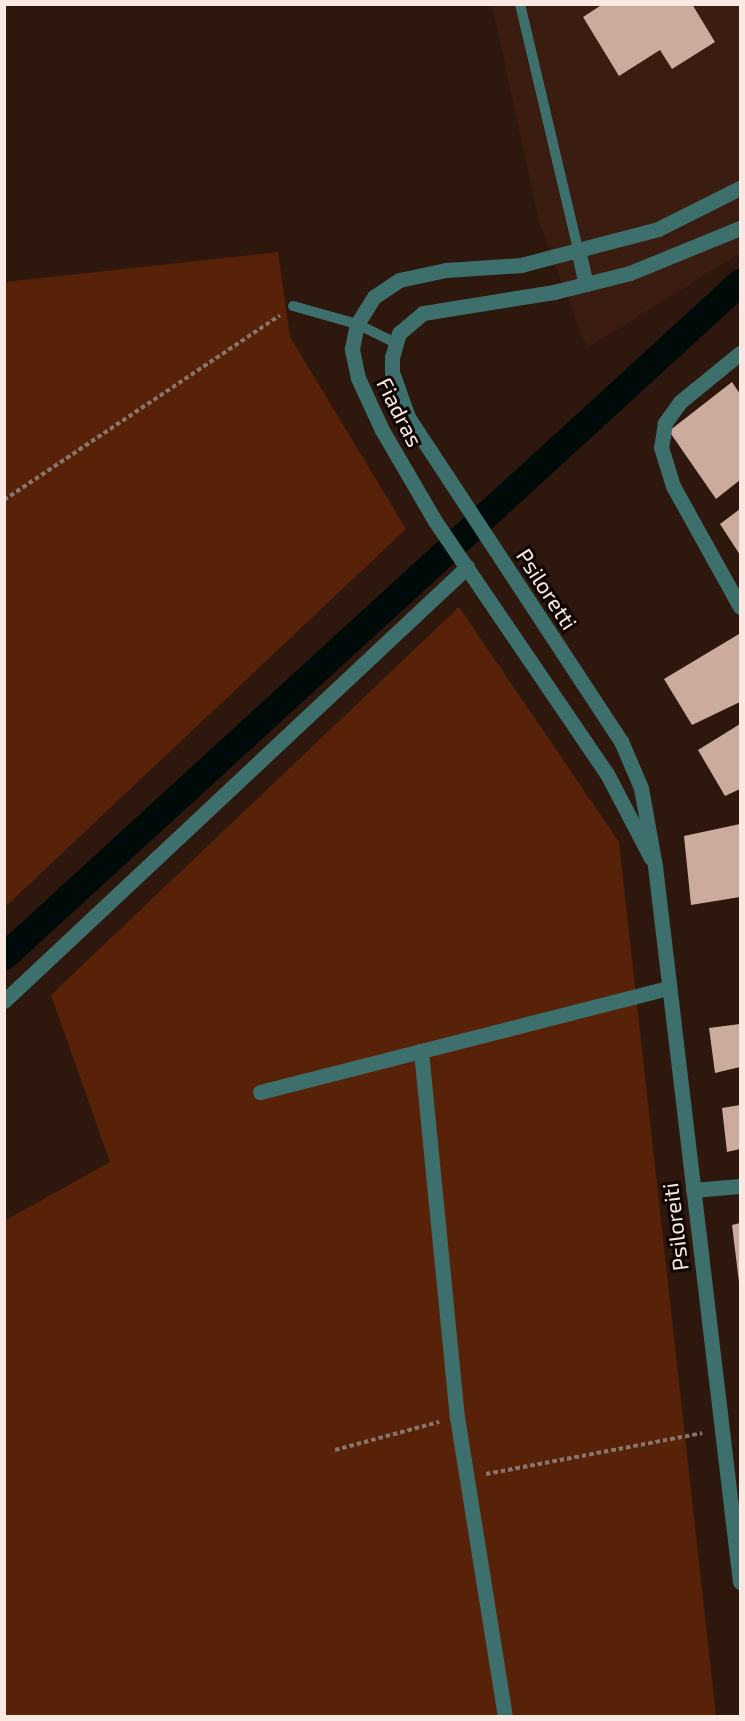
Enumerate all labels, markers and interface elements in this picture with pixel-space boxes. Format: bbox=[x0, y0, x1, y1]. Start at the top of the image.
street label: Fiadras bbox=[371, 373, 429, 451]
street label: Psiloretti bbox=[511, 544, 583, 634]
street label: Psiloreiti bbox=[657, 1182, 693, 1272]

